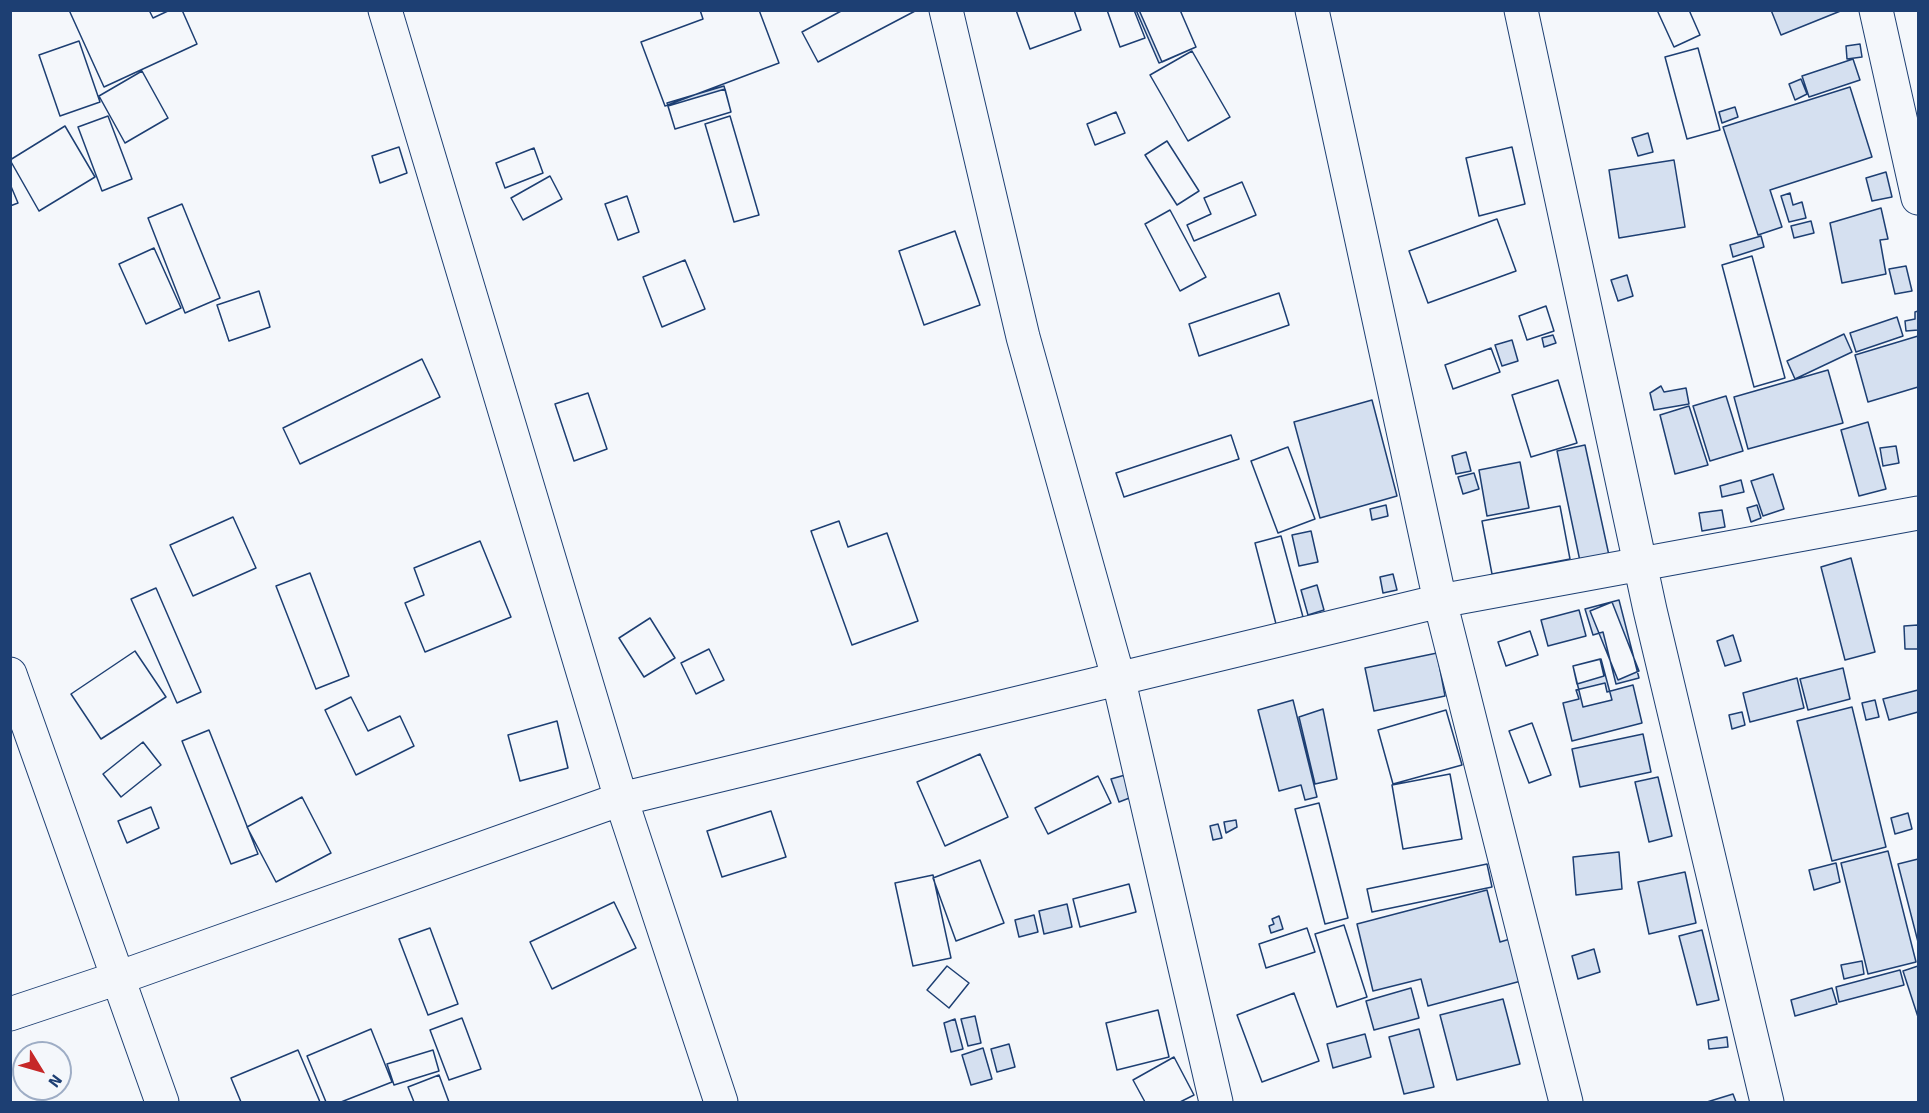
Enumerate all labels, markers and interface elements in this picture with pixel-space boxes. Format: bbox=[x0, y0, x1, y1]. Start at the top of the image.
north arrow bbox=[12, 1041, 72, 1101]
text: N bbox=[43, 1070, 66, 1091]

